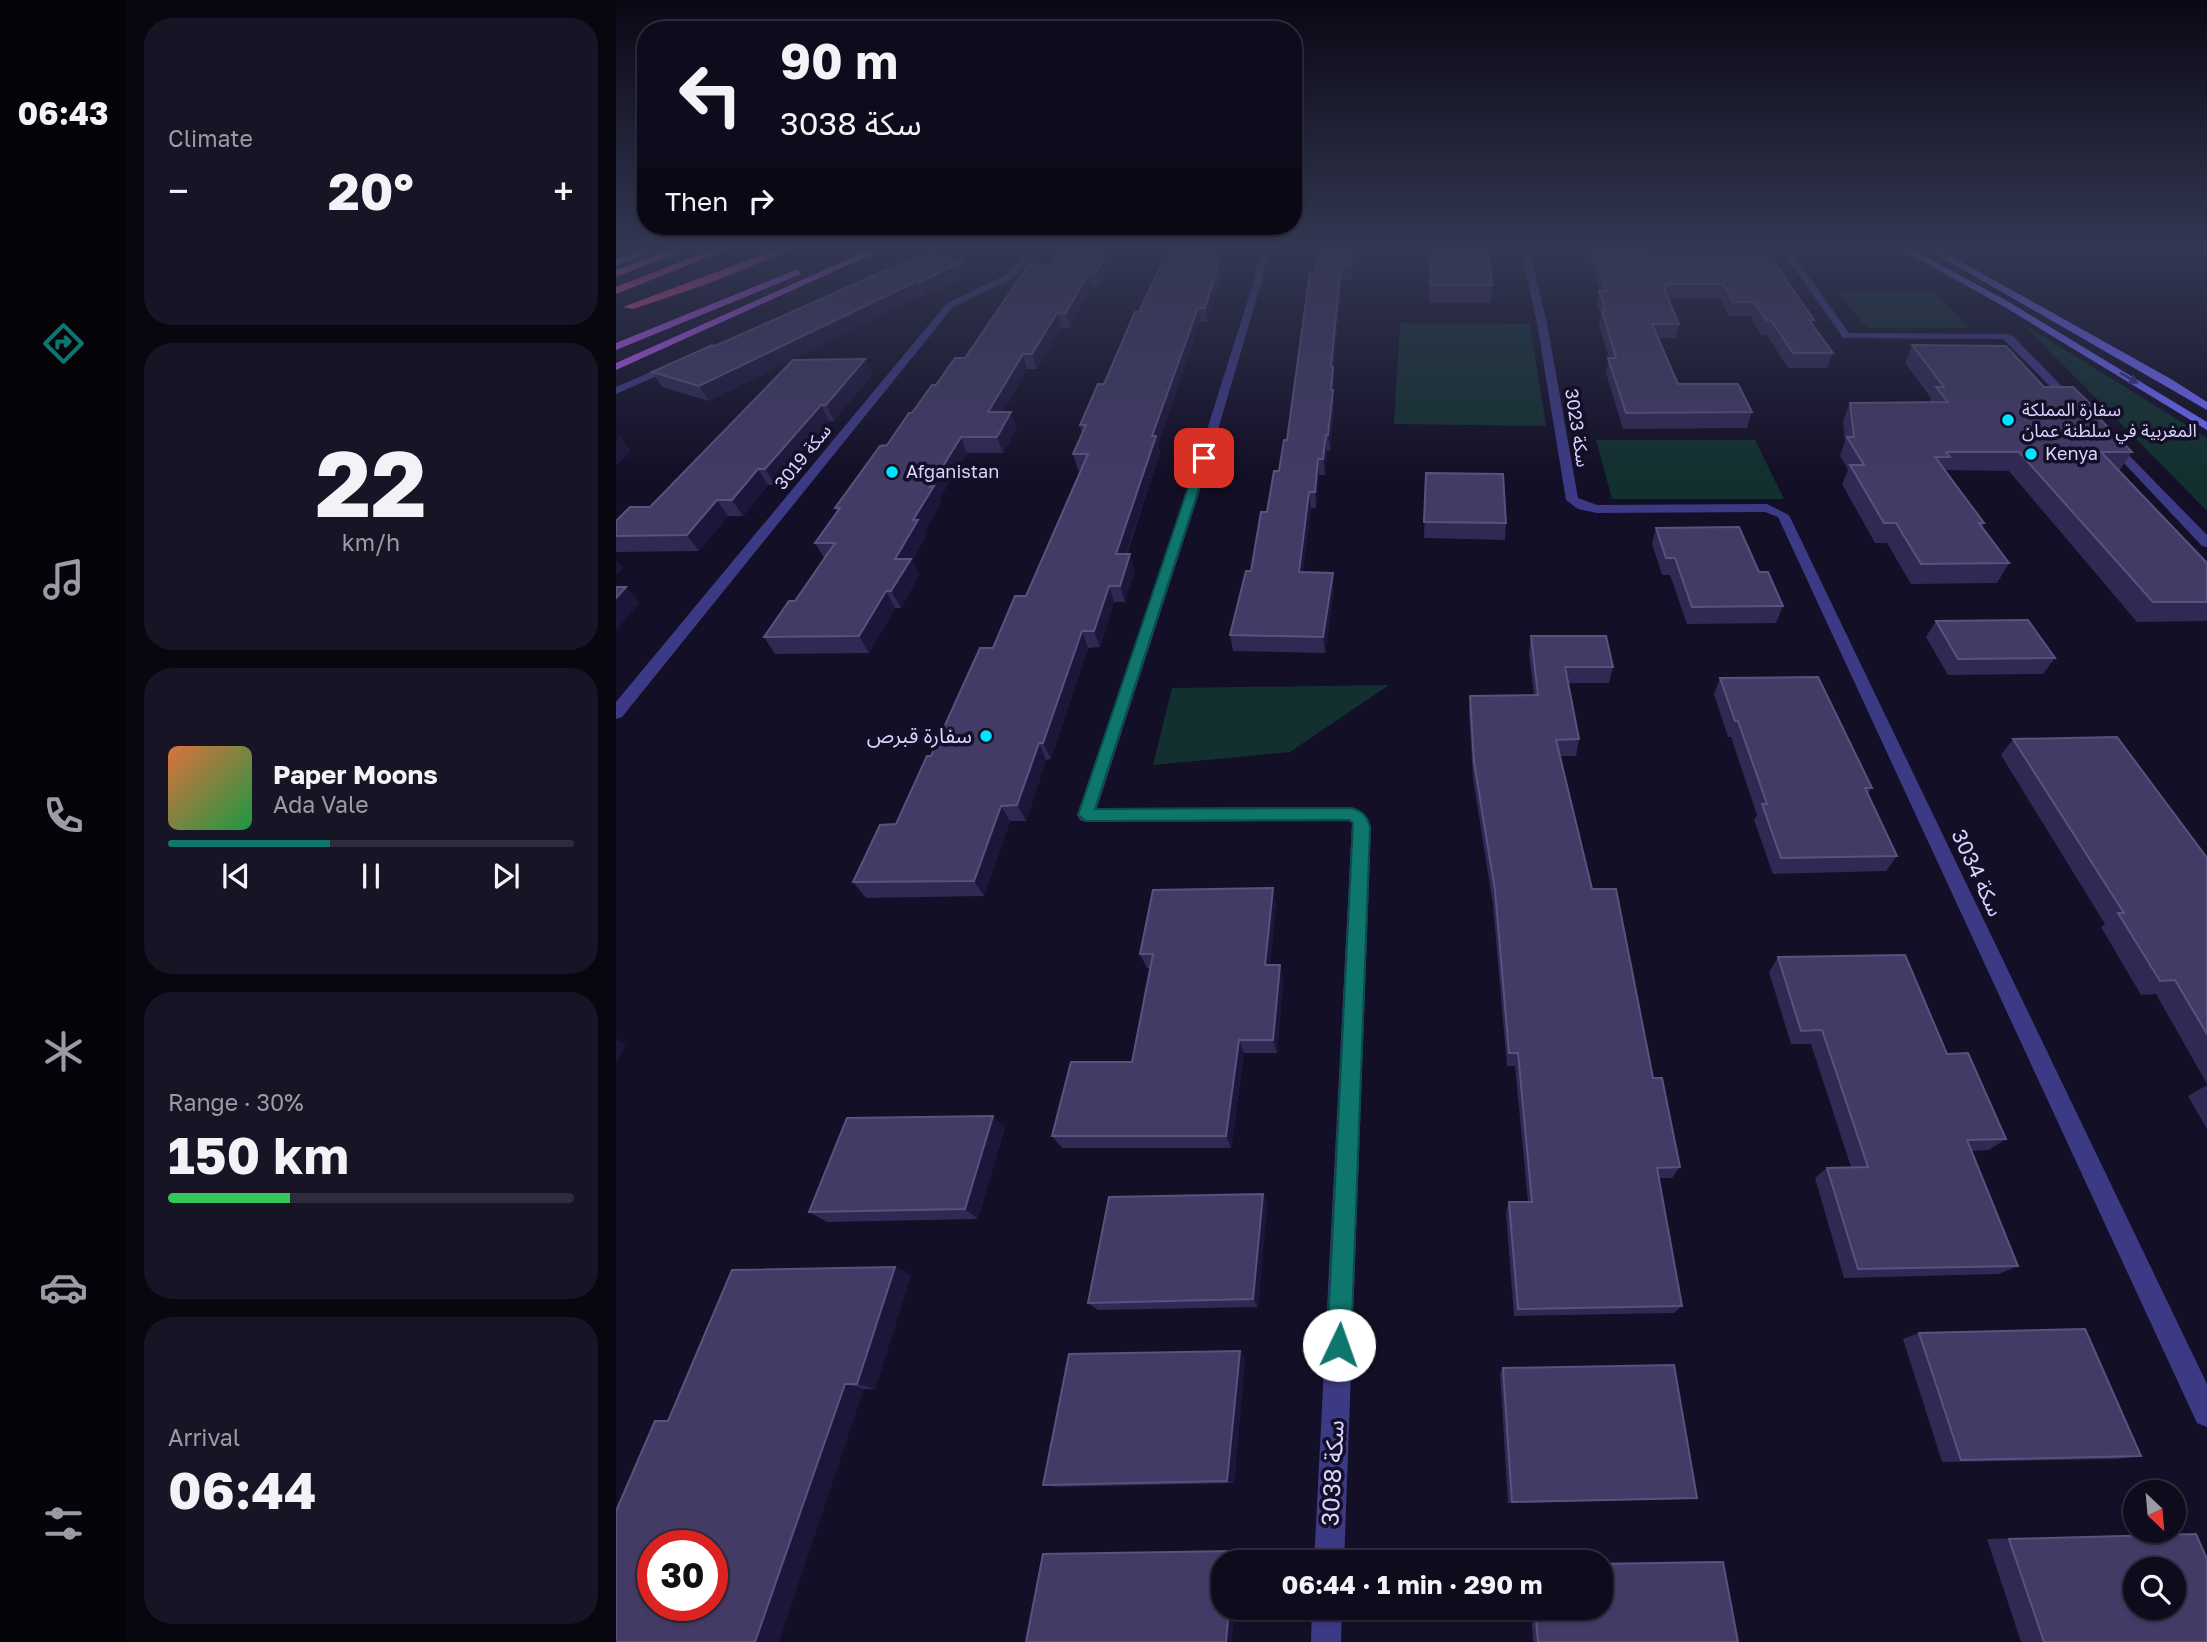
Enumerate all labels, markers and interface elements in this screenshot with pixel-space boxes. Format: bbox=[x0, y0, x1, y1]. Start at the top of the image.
text: 90 m bbox=[780, 31, 898, 90]
icon: left bbox=[665, 49, 756, 140]
text: 06:43 bbox=[18, 94, 108, 132]
text: سكة 3038 bbox=[780, 104, 922, 142]
text: Climate bbox=[168, 124, 253, 152]
text: 20° bbox=[328, 159, 414, 221]
text: − bbox=[168, 168, 189, 213]
text: + bbox=[553, 168, 574, 213]
icon: right bbox=[742, 182, 780, 220]
text: Then bbox=[665, 186, 728, 217]
icon: directions bbox=[39, 319, 88, 368]
one-way arrow bbox=[2119, 371, 2138, 384]
street label: سكة 3023 bbox=[1561, 387, 1595, 469]
place label: سفارة المملكة المغربية في سلطنة عمان bbox=[2022, 398, 2197, 444]
marker: سفارة المملكة المغربية في سلطنة عمان bbox=[2000, 412, 2016, 428]
street label: سكة 3019 bbox=[769, 419, 835, 494]
text: 22 bbox=[315, 428, 427, 537]
pin bbox=[1174, 428, 1234, 488]
icon: arrive bbox=[1185, 439, 1223, 477]
place label: Kenya bbox=[2045, 442, 2098, 464]
marker: Kenya bbox=[2023, 446, 2039, 462]
place label: Afganistan bbox=[906, 460, 999, 482]
marker: Afganistan bbox=[884, 464, 900, 480]
text: km/h bbox=[342, 528, 400, 556]
icon: music bbox=[39, 555, 88, 604]
place label: سفارة قبرص bbox=[867, 722, 972, 748]
marker: سفارة قبرص bbox=[978, 728, 994, 744]
text: Paper Moons bbox=[273, 759, 438, 790]
text: Ada Vale bbox=[273, 790, 369, 818]
icon: phone bbox=[39, 791, 88, 840]
street label: سكة 3034 bbox=[1946, 825, 2009, 920]
icon: previous bbox=[217, 857, 255, 895]
icon: pause bbox=[352, 857, 390, 895]
icon: next bbox=[487, 857, 525, 895]
icon: climate bbox=[39, 1027, 88, 1076]
text: Range · 30% bbox=[168, 1088, 303, 1116]
text: 150 km bbox=[168, 1123, 349, 1185]
icon: car bbox=[39, 1263, 88, 1312]
position arrow bbox=[1302, 1308, 1376, 1382]
street label: سكة 3038 bbox=[1314, 1419, 1349, 1527]
text: Arrival bbox=[168, 1423, 240, 1451]
text: 06:44 bbox=[168, 1458, 316, 1520]
north arrow bbox=[2123, 1480, 2186, 1544]
map controls bbox=[2123, 1480, 2186, 1620]
icon: filters bbox=[39, 1499, 88, 1548]
speed limit sign: 30 bbox=[637, 1530, 728, 1621]
button: search bbox=[2123, 1557, 2186, 1620]
text: 06:44 · 1 min · 290 m bbox=[1282, 1569, 1542, 1600]

